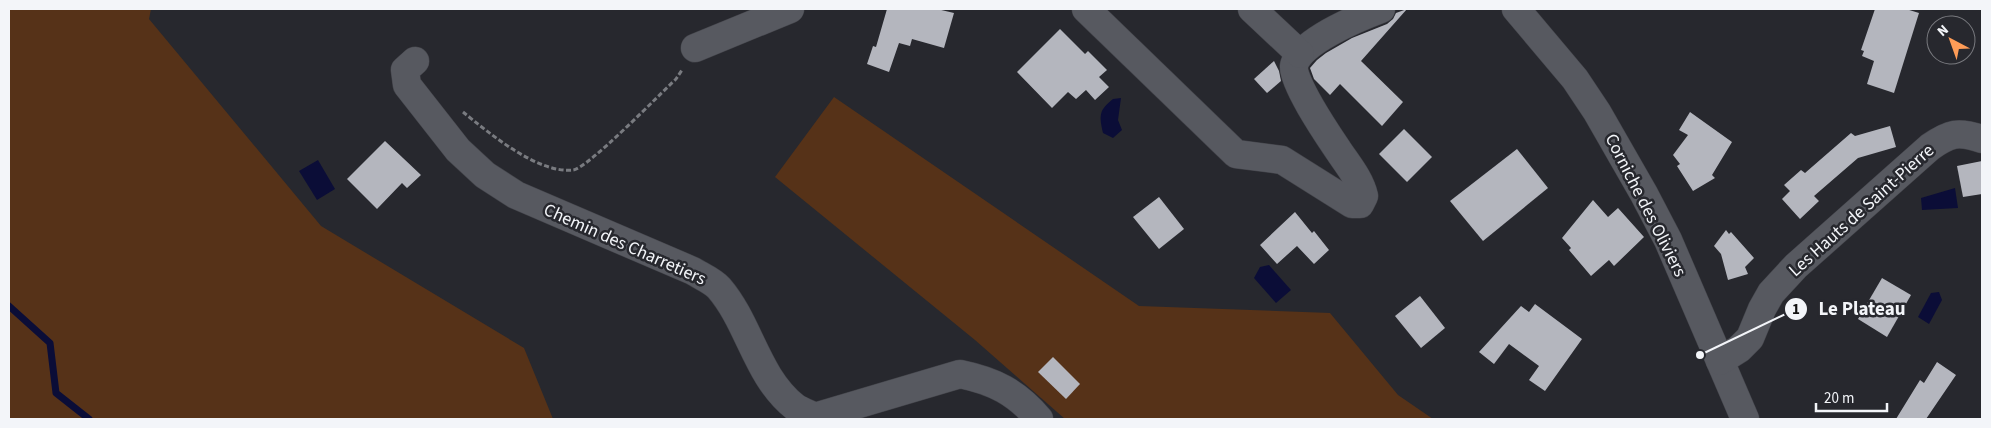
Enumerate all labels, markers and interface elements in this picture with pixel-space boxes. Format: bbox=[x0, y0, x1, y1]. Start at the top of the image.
north arrow bbox=[1926, 15, 1976, 65]
text: N bbox=[1933, 20, 1953, 42]
street label: Corniche des Oliviers bbox=[1599, 129, 1692, 281]
street label: Les Hauts de Saint-Pierre bbox=[1783, 138, 1939, 282]
street label: Chemin des Charretiers bbox=[540, 197, 710, 292]
callout: Le Plateau bbox=[1784, 292, 1916, 326]
text: Le Plateau bbox=[1818, 296, 1906, 323]
text: 1 bbox=[1792, 299, 1800, 320]
scale bar bbox=[1816, 380, 1887, 412]
text: 20 m bbox=[1824, 388, 1854, 409]

